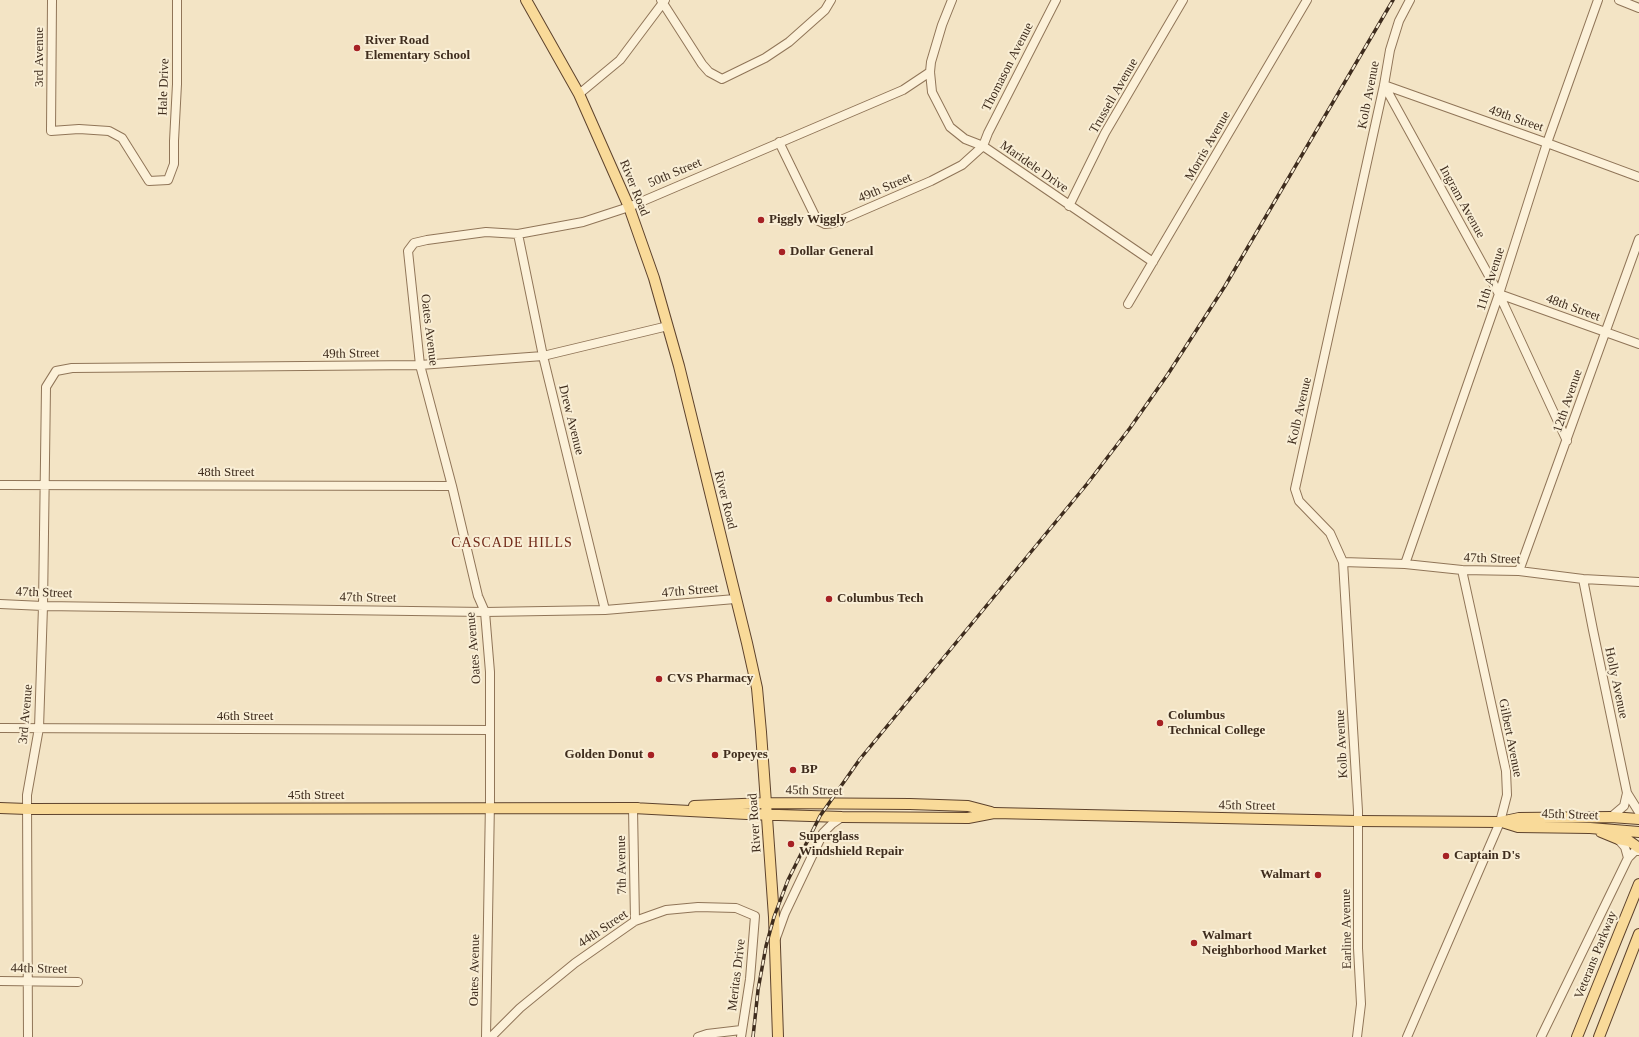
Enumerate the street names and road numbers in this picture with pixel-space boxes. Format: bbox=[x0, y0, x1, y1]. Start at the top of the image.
street label: Thomason Avenue bbox=[979, 20, 1037, 114]
street label: 3rd Avenue bbox=[32, 27, 48, 87]
street label: Trussell Avenue bbox=[1086, 56, 1142, 136]
street label: Hale Drive bbox=[155, 58, 173, 116]
street label: Kolb Avenue bbox=[1355, 60, 1383, 130]
street label: 49th Street bbox=[1487, 102, 1545, 136]
street label: Morris Avenue bbox=[1182, 108, 1234, 184]
street label: Maridele Drive bbox=[997, 138, 1071, 196]
street label: 50th Street bbox=[646, 155, 704, 191]
street label: River Road bbox=[616, 157, 652, 219]
street label: Ingram Avenue bbox=[1436, 163, 1488, 241]
street label: 49th Street bbox=[856, 170, 914, 206]
street label: 11th Avenue bbox=[1473, 246, 1509, 312]
street label: 48th Street bbox=[1544, 291, 1602, 325]
street label: Oates Avenue bbox=[417, 293, 441, 367]
street label: 49th Street bbox=[323, 346, 379, 362]
street label: 12th Avenue bbox=[1550, 367, 1586, 435]
street label: Kolb Avenue bbox=[1285, 376, 1315, 446]
street label: Drew Avenue bbox=[555, 383, 587, 457]
street label: 48th Street bbox=[198, 465, 254, 481]
street label: River Road bbox=[710, 469, 740, 531]
street label: 47th Street bbox=[1463, 550, 1521, 568]
street label: 47th Street bbox=[661, 581, 719, 601]
street label: 47th Street bbox=[15, 584, 73, 602]
street label: 47th Street bbox=[340, 590, 396, 606]
street label: Oates Avenue bbox=[463, 611, 485, 685]
street label: Holly Avenue bbox=[1601, 646, 1631, 720]
street label: 3rd Avenue bbox=[16, 683, 36, 745]
street label: Gilbert Avenue bbox=[1495, 697, 1525, 779]
street label: 46th Street bbox=[217, 709, 273, 725]
street label: Kolb Avenue bbox=[1332, 709, 1352, 779]
street label: 45th Street bbox=[786, 783, 842, 799]
street label: 45th Street bbox=[288, 788, 344, 804]
street label: River Road bbox=[745, 793, 765, 853]
street label: 45th Street bbox=[1219, 798, 1275, 814]
street label: 45th Street bbox=[1541, 806, 1599, 824]
street label: 7th Avenue bbox=[614, 835, 630, 895]
street label: Earline Avenue bbox=[1339, 889, 1355, 969]
street label: 44th Street bbox=[575, 907, 631, 951]
street label: Veterans Parkway bbox=[1571, 909, 1621, 1001]
street label: Oates Avenue bbox=[467, 934, 483, 1006]
street label: Meritas Drive bbox=[725, 938, 749, 1012]
street label: 44th Street bbox=[11, 961, 67, 977]

